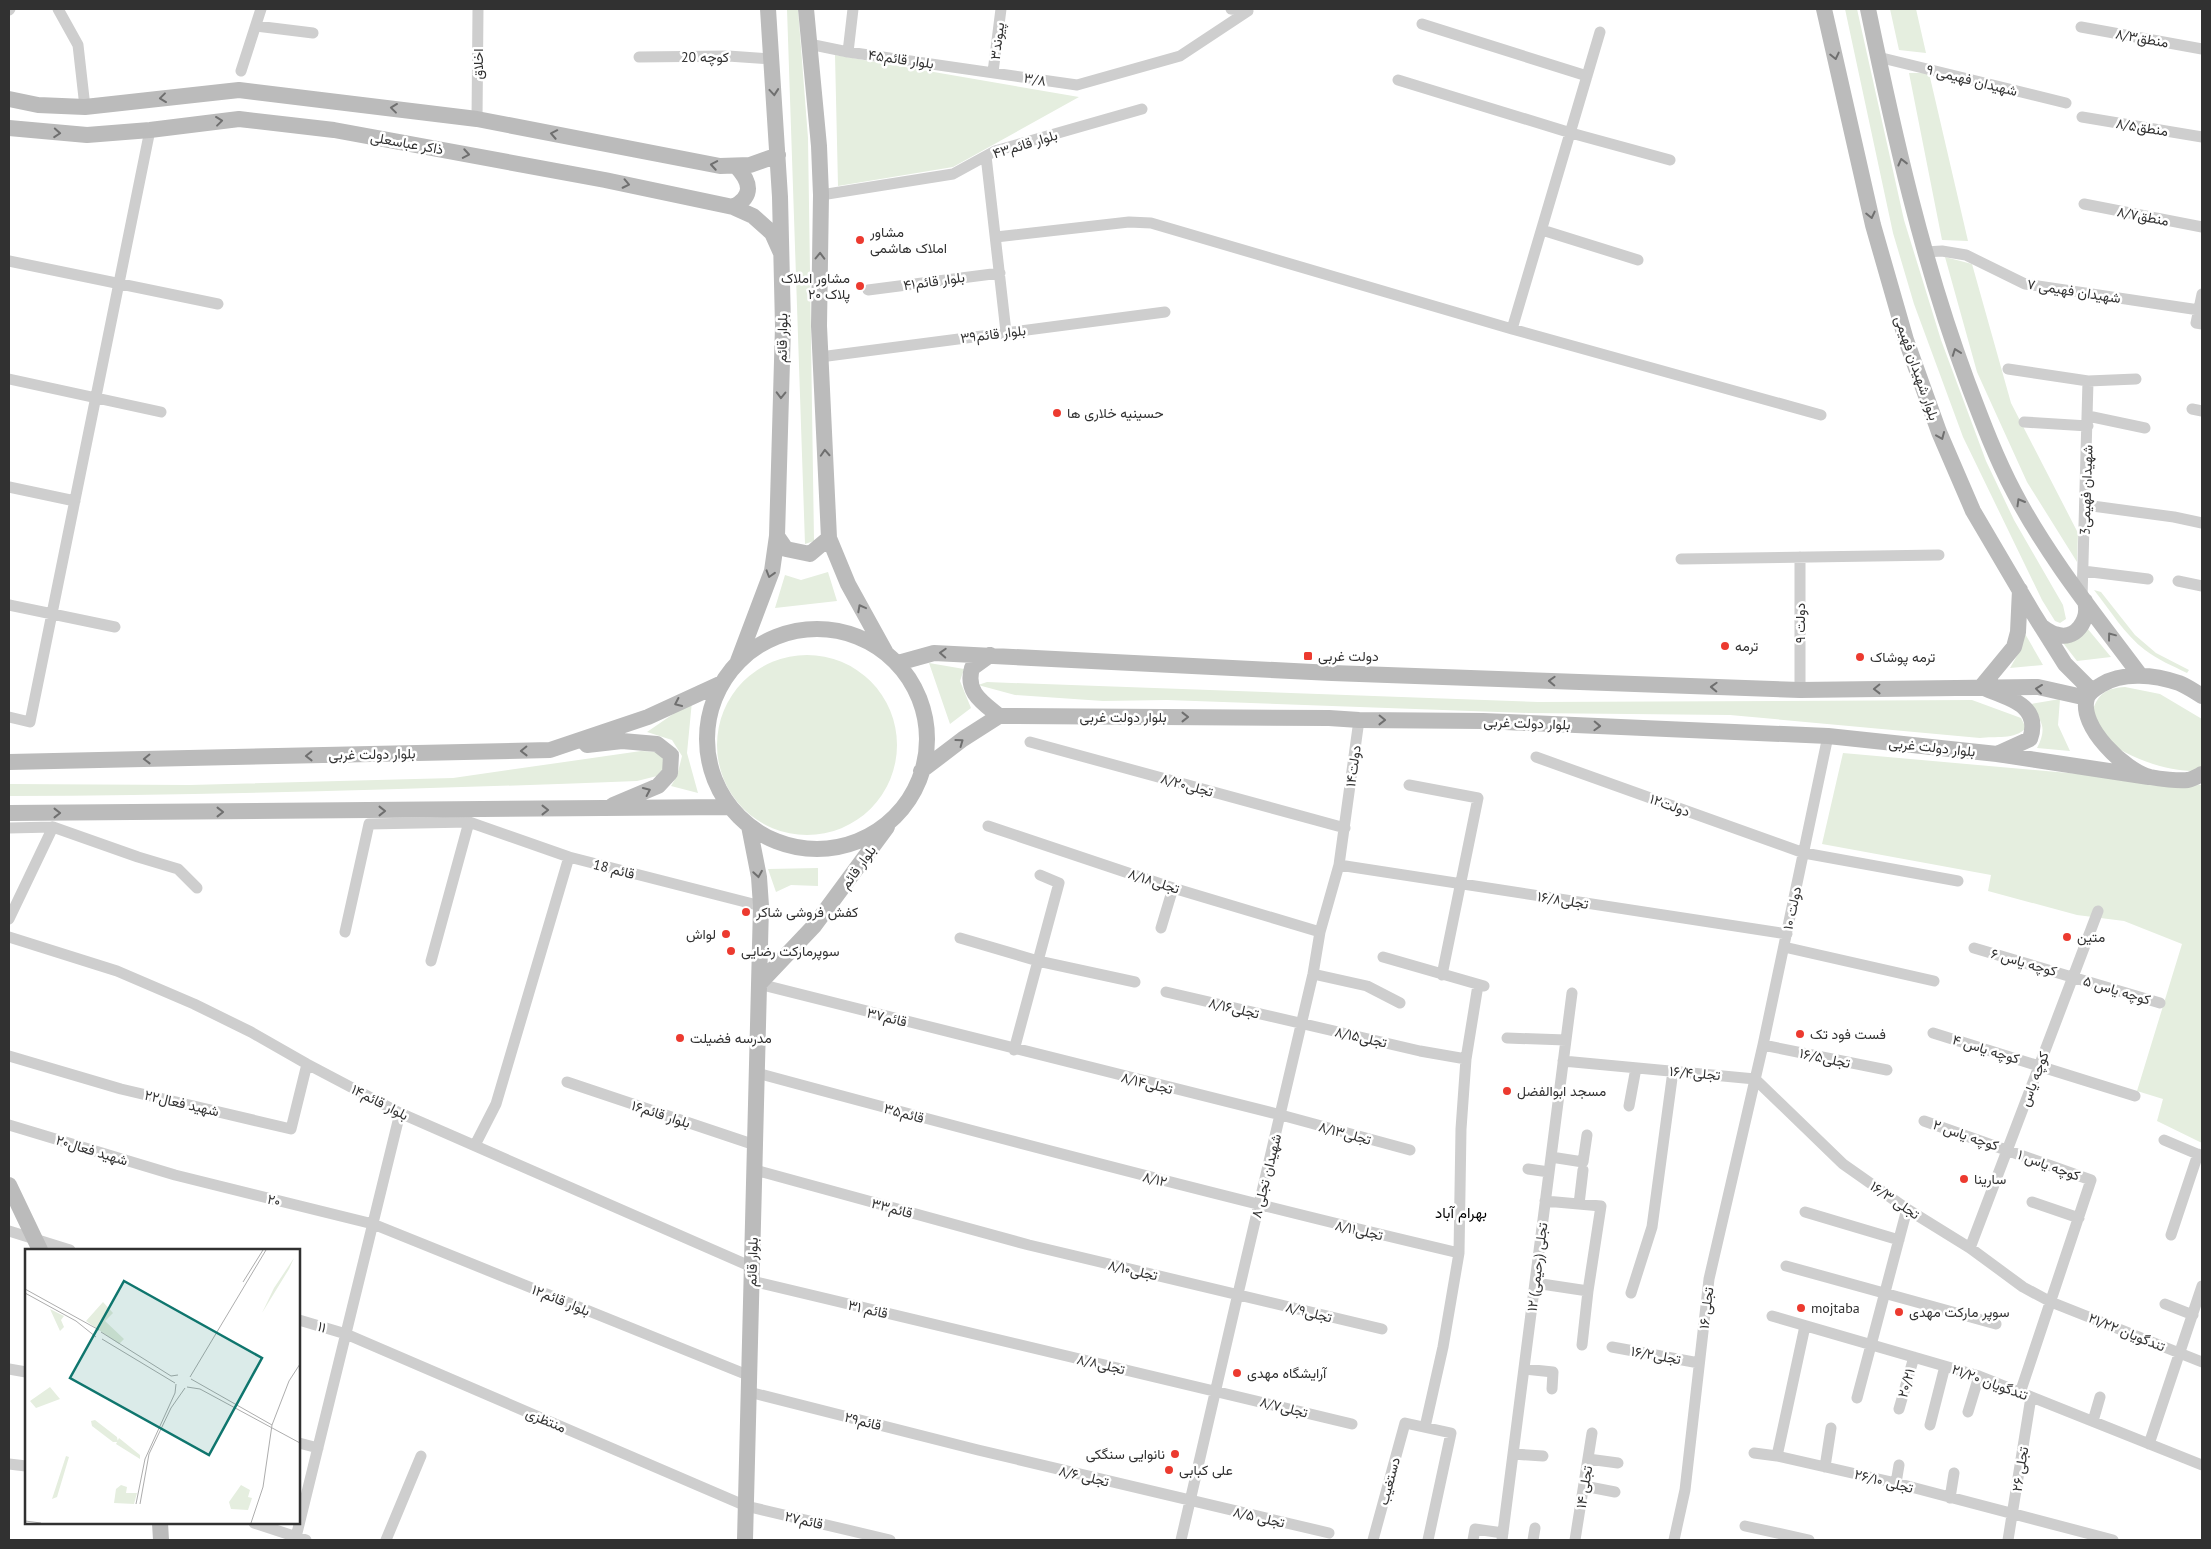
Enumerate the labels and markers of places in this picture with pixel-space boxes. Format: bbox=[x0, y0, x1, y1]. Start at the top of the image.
place label: مشاور املاک هاشمی bbox=[869, 223, 947, 257]
marker: مشاور املاک هاشمی bbox=[854, 234, 866, 246]
place label: مشاور املاک پلاک ۲۰ bbox=[781, 269, 850, 304]
marker: مشاور املاک پلاک ۲۰ bbox=[854, 280, 866, 292]
place label: حسینیه خلاری ها bbox=[1067, 404, 1164, 422]
marker: حسینیه خلاری ها bbox=[1051, 407, 1063, 419]
place label: ترمه bbox=[1735, 637, 1758, 655]
marker: ترمه bbox=[1719, 640, 1731, 652]
place label: دولت غربی bbox=[1318, 647, 1379, 665]
place label: ترمه پوشاک bbox=[1870, 648, 1935, 667]
marker: دولت غربی bbox=[1302, 650, 1314, 662]
marker: ترمه پوشاک bbox=[1854, 651, 1866, 663]
place label: کفش فروشی شاکر bbox=[755, 903, 858, 921]
marker: کفش فروشی شاکر bbox=[740, 906, 752, 918]
place label: لواش bbox=[686, 925, 716, 943]
marker: لواش bbox=[720, 928, 732, 940]
place label: متین bbox=[2077, 928, 2105, 946]
marker: متین bbox=[2061, 931, 2073, 943]
place label: سوپرمارکت رضایی bbox=[741, 942, 839, 961]
marker: سوپرمارکت رضایی bbox=[725, 945, 737, 957]
place label: فست فود تک bbox=[1810, 1025, 1886, 1043]
marker: فست فود تک bbox=[1794, 1028, 1806, 1040]
place label: مدرسه فضیلت bbox=[690, 1029, 772, 1047]
marker: مدرسه فضیلت bbox=[674, 1032, 686, 1044]
place label: مسجد ابوالفضل bbox=[1517, 1082, 1606, 1100]
marker: مسجد ابوالفضل bbox=[1501, 1085, 1513, 1097]
place label: سارینا bbox=[1974, 1170, 2006, 1188]
marker: سارینا bbox=[1958, 1173, 1970, 1185]
place label: mojtaba bbox=[1811, 1299, 1860, 1317]
marker: mojtaba bbox=[1795, 1302, 1807, 1314]
place label: سوپر مارکت مهدی bbox=[1909, 1303, 2010, 1322]
marker: سوپر مارکت مهدی bbox=[1893, 1306, 1905, 1318]
place label: آرایشگاه مهدی bbox=[1247, 1364, 1328, 1382]
marker: آرایشگاه مهدی bbox=[1231, 1367, 1243, 1379]
place label: نانوایی سنگکی bbox=[1086, 1445, 1165, 1463]
marker: نانوایی سنگکی bbox=[1169, 1448, 1181, 1460]
place label: علی کبابی bbox=[1179, 1461, 1233, 1479]
marker: علی کبابی bbox=[1163, 1464, 1175, 1476]

